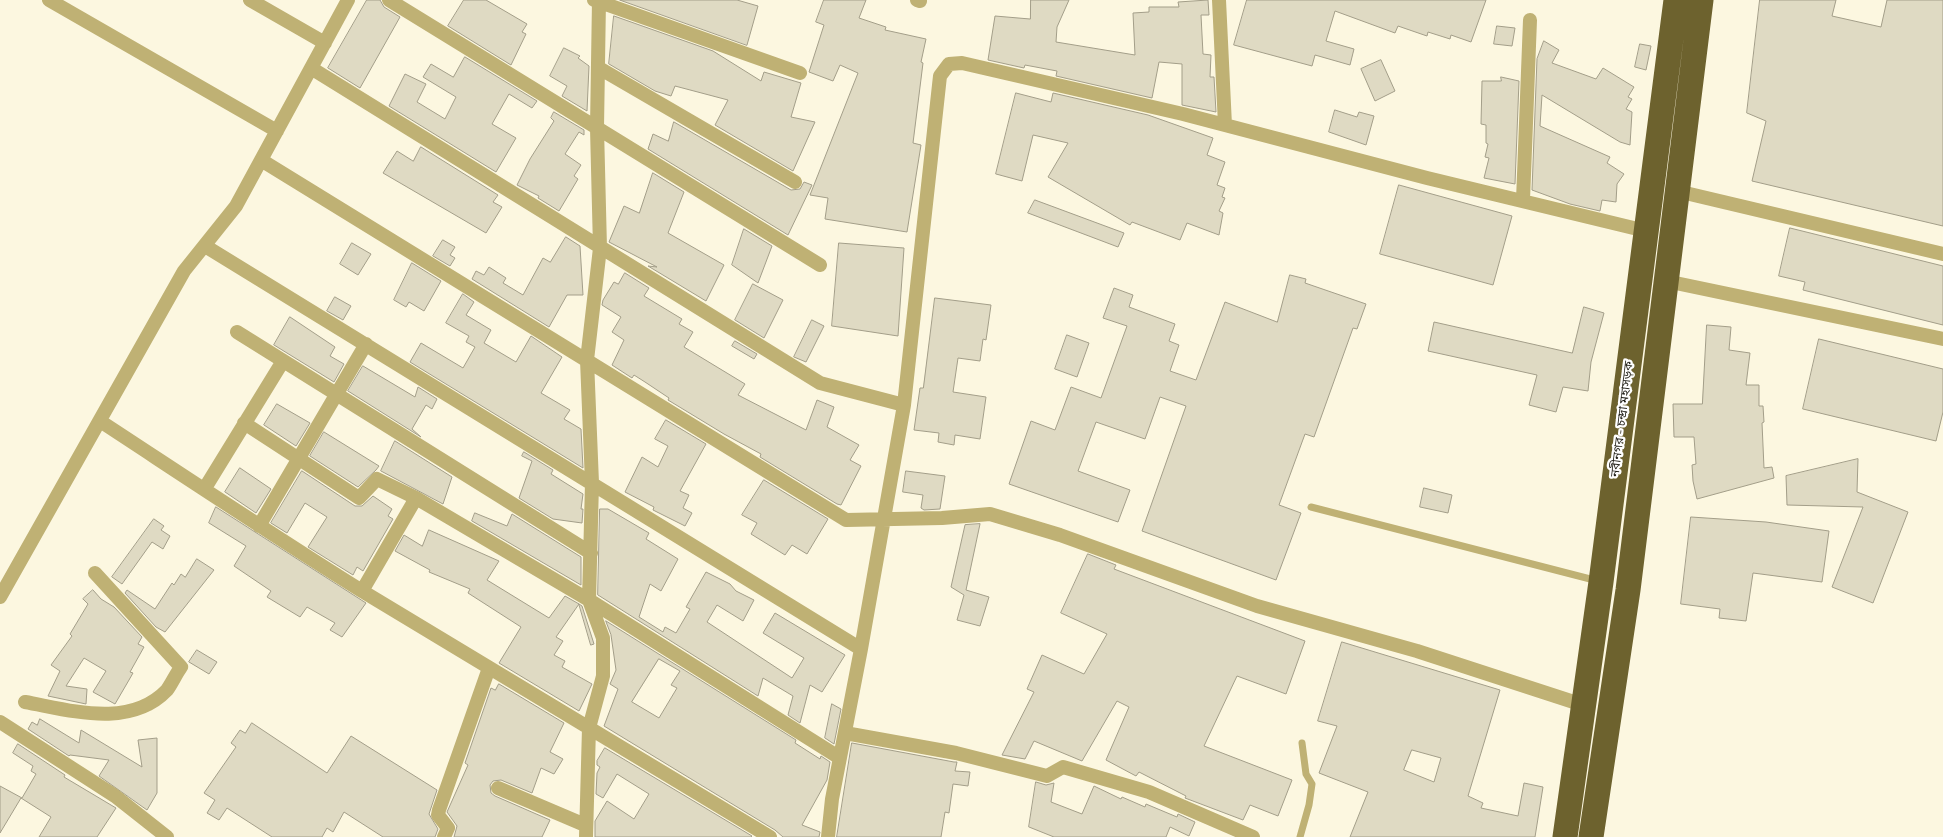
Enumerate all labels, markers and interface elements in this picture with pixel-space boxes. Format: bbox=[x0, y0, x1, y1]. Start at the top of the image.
street label: নবীনগর - চন্দ্রা মহাসড়ক bbox=[1608, 360, 1636, 478]

